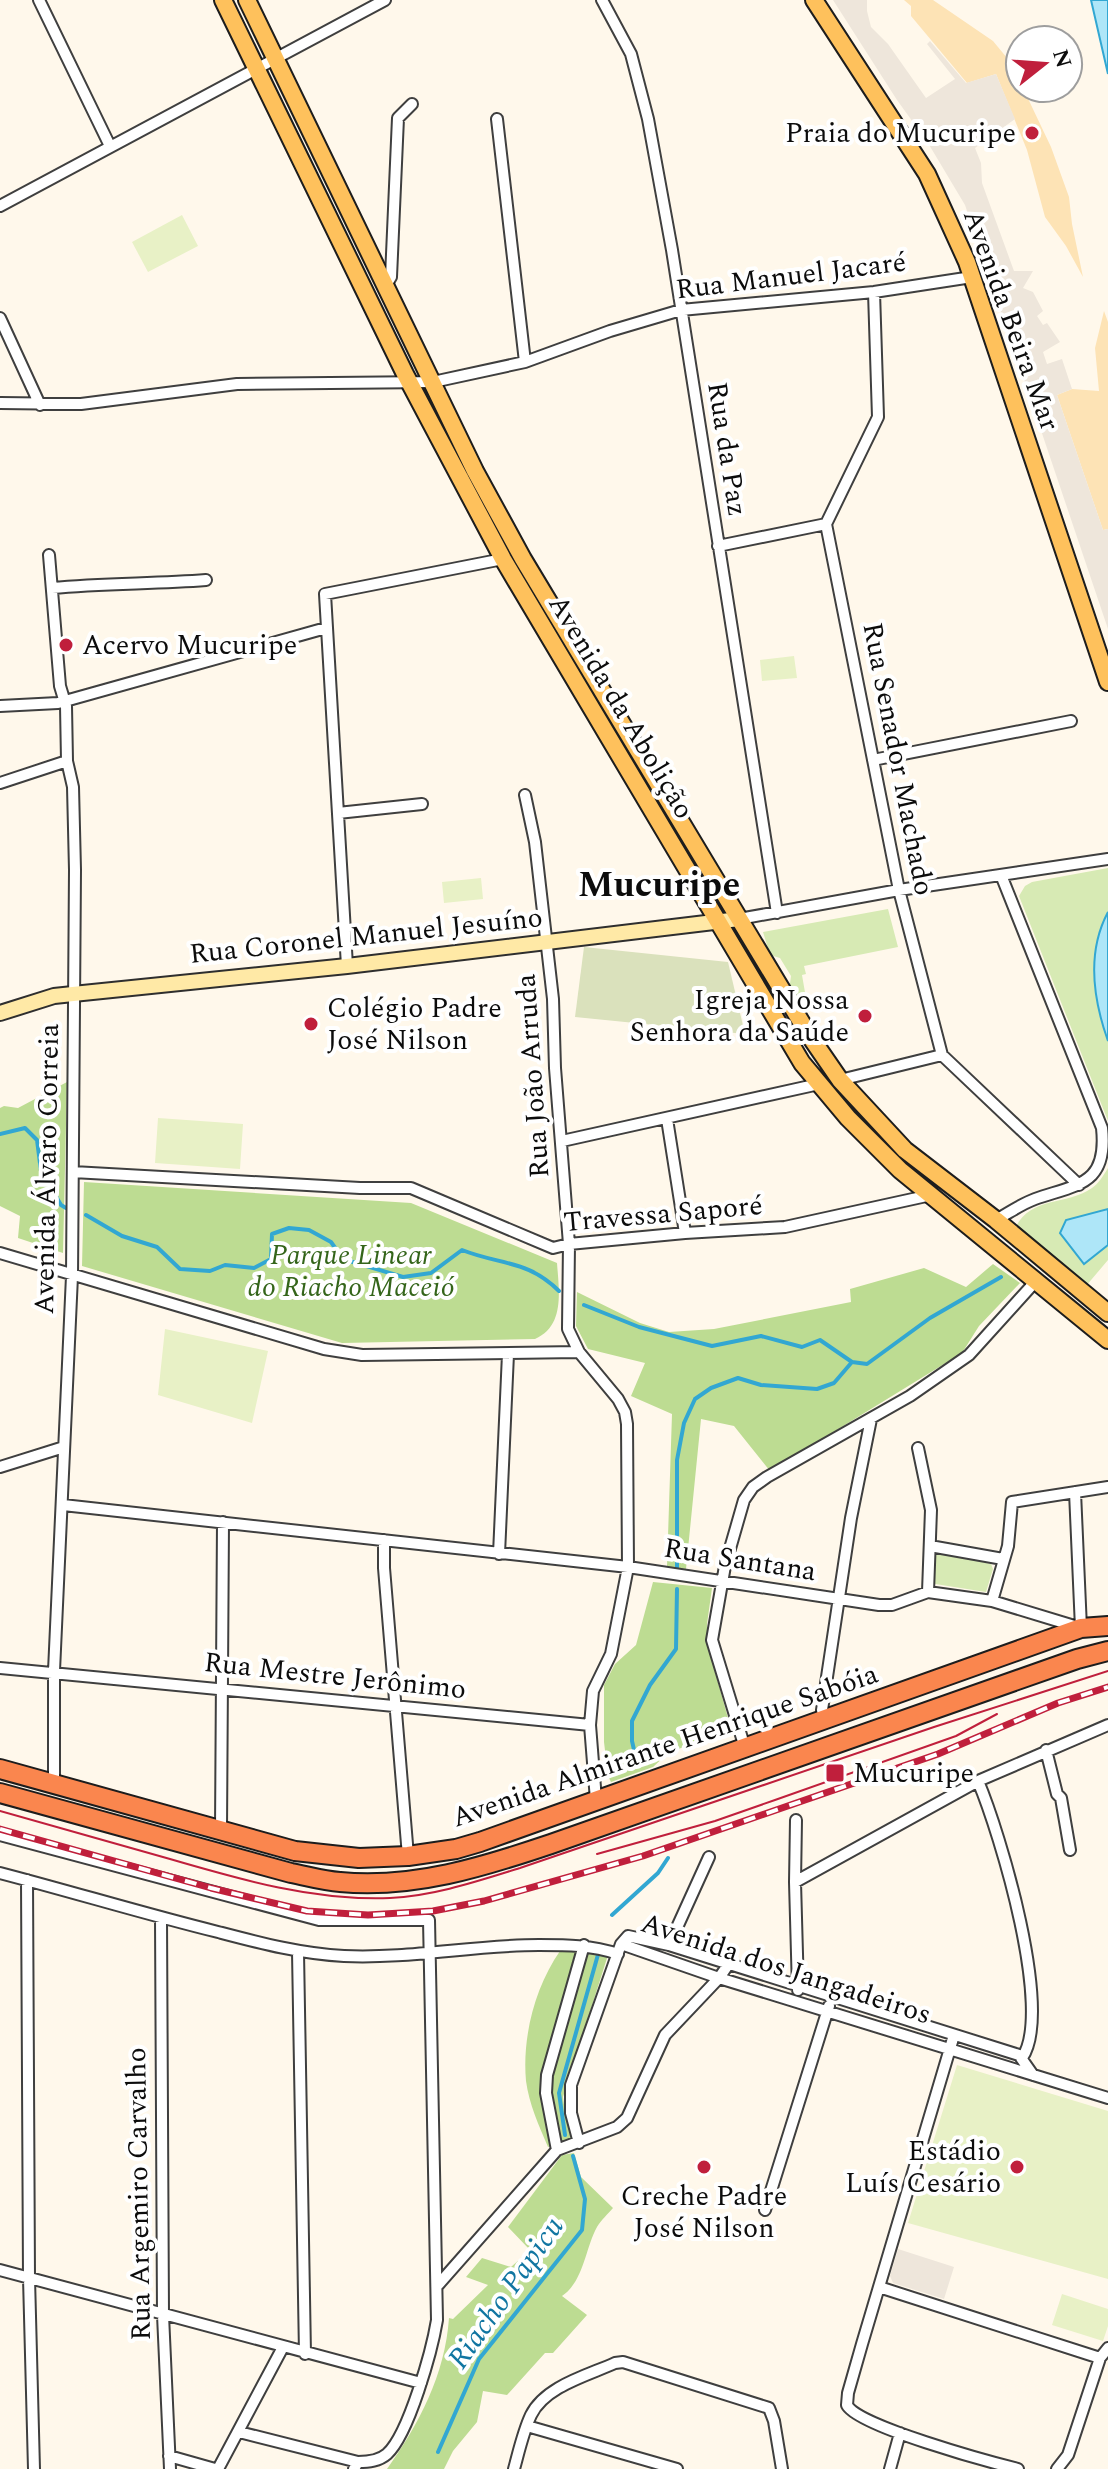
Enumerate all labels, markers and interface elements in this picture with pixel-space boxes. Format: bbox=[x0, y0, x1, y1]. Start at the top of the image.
north arrow bbox=[1004, 24, 1084, 104]
text: N bbox=[1043, 45, 1080, 72]
place label: Praia do Mucuripe bbox=[785, 112, 1016, 155]
marker: Praia do Mucuripe bbox=[1023, 124, 1041, 142]
street label: Avenida Beira Mar bbox=[951, 203, 1071, 437]
street label: Rua Manuel Jacaré bbox=[673, 241, 909, 311]
street label: Rua da Paz bbox=[695, 379, 759, 519]
street label: Avenida da Abolição bbox=[537, 587, 705, 827]
street label: Rua Senador Machado bbox=[850, 619, 946, 899]
place label: Acervo Mucuripe bbox=[82, 624, 297, 667]
marker: Acervo Mucuripe bbox=[57, 636, 75, 654]
district label: Mucuripe bbox=[578, 858, 740, 913]
street label: Rua Coronel Manuel Jesuíno bbox=[187, 896, 545, 976]
street label: Rua João Arruda bbox=[504, 972, 562, 1180]
place label: Igreja Nossa Senhora da Saúde bbox=[630, 979, 849, 1054]
place label: Colégio Padre José Nilson bbox=[327, 987, 502, 1062]
marker: Igreja Nossa Senhora da Saúde bbox=[856, 1007, 874, 1025]
marker: Colégio Padre José Nilson bbox=[302, 1015, 320, 1033]
street label: Avenida Álvaro Correia bbox=[23, 1023, 71, 1315]
street label: Travessa Saporé bbox=[562, 1184, 764, 1244]
park label: Parque Linear do Riacho Maceió bbox=[247, 1234, 455, 1309]
street label: Rua Santana bbox=[661, 1527, 820, 1593]
street label: Rua Mestre Jerônimo bbox=[202, 1641, 468, 1711]
street label: Avenida Almirante Henrique Sabóia bbox=[446, 1653, 884, 1839]
place label: Mucuripe bbox=[853, 1752, 974, 1795]
marker: Mucuripe bbox=[824, 1762, 846, 1784]
street label: Avenida dos Jangadeiros bbox=[635, 1902, 937, 2036]
street label: Rua Argemiro Carvalho bbox=[115, 2047, 163, 2341]
place label: Estádio Luís Cesário bbox=[845, 2130, 1001, 2205]
marker: Creche Padre José Nilson bbox=[695, 2158, 713, 2176]
marker: Estádio Luís Cesário bbox=[1008, 2158, 1026, 2176]
place label: Creche Padre José Nilson bbox=[621, 2175, 787, 2250]
water label: Riacho Papicu bbox=[436, 2207, 576, 2379]

